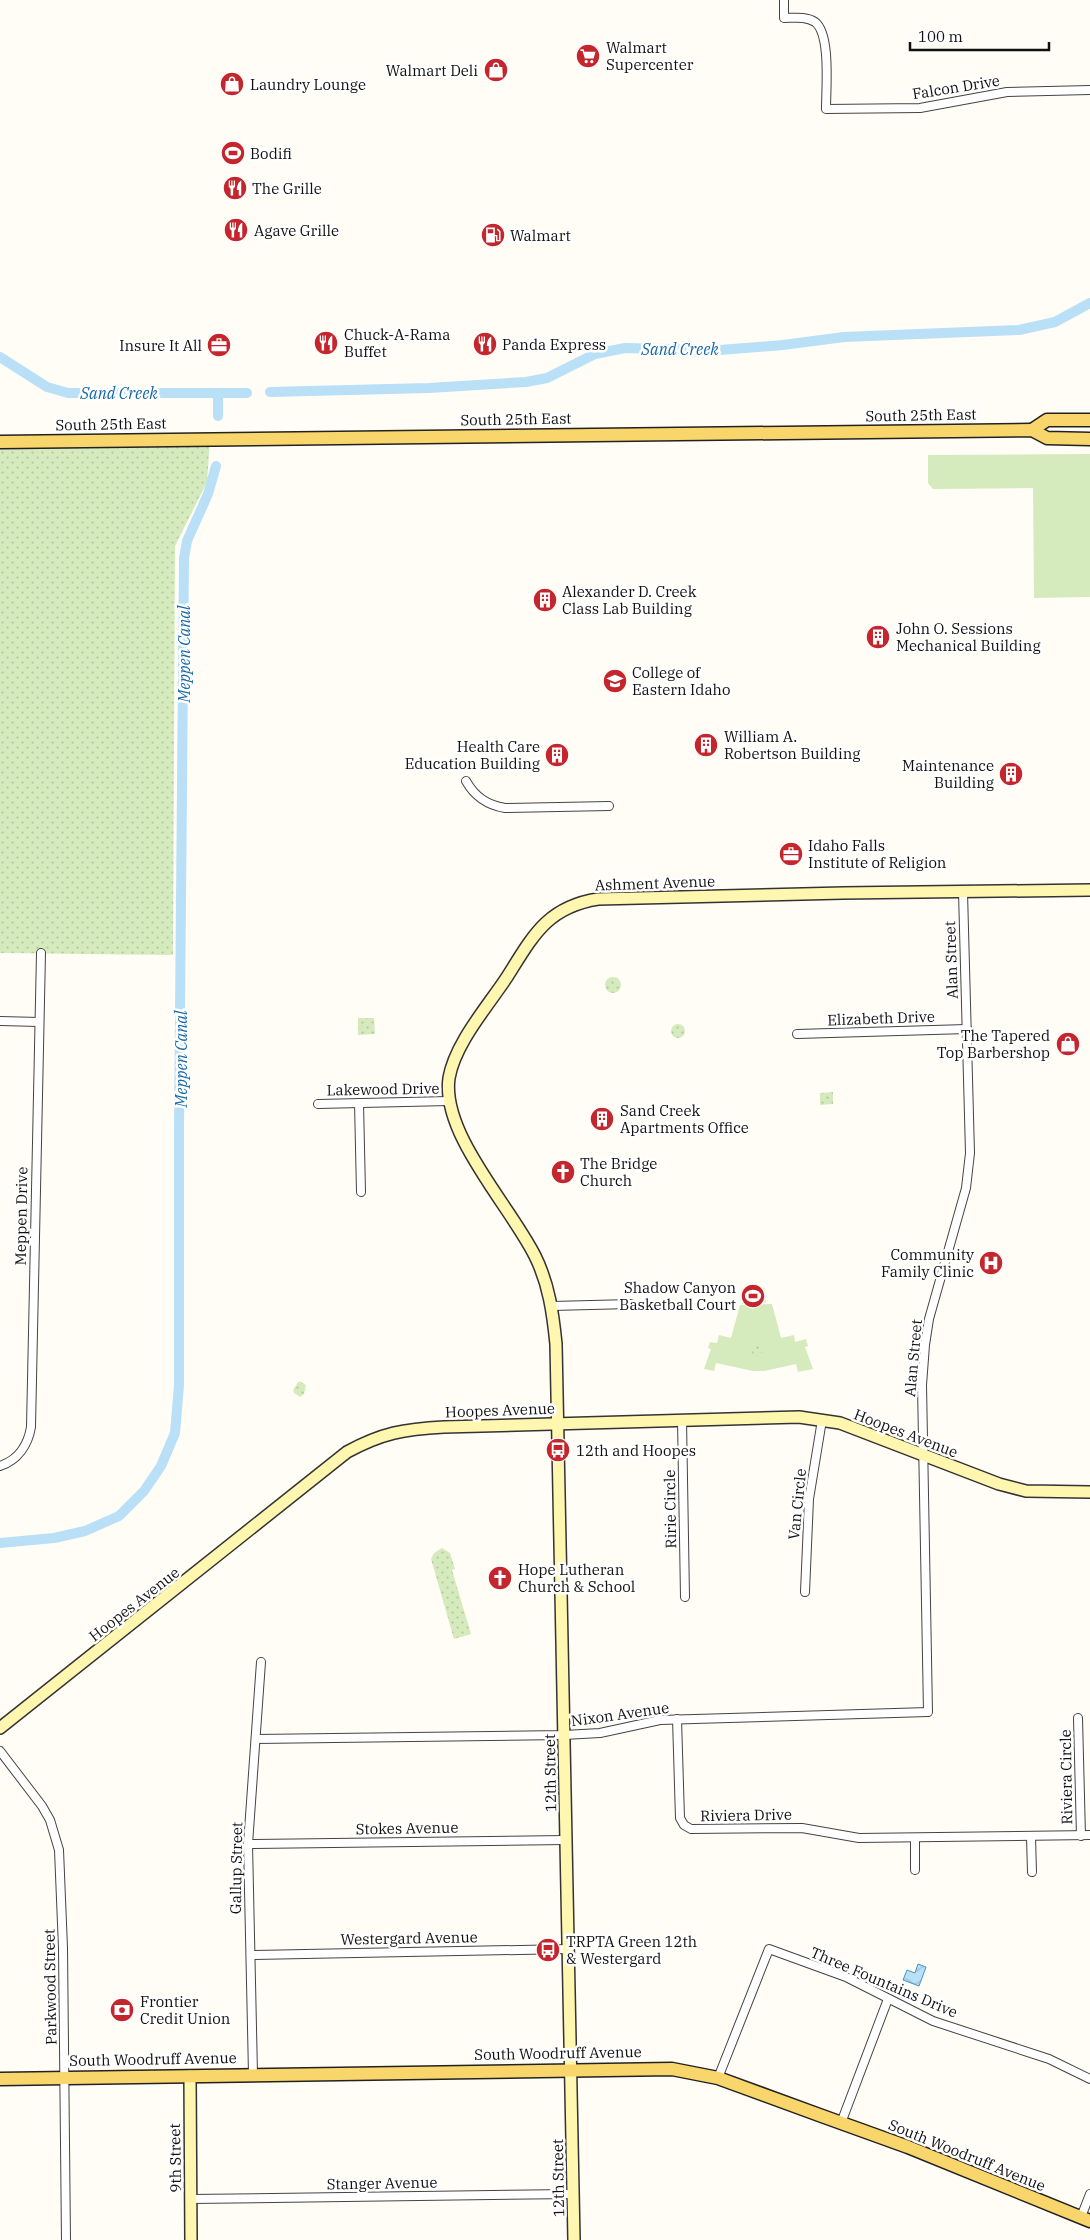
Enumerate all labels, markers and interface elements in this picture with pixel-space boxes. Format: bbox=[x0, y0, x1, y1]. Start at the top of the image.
scale bar bbox=[910, 20, 1049, 52]
text: 100 m bbox=[918, 27, 963, 46]
place label: Walmart Supercenter bbox=[606, 38, 694, 74]
supermarket icon: Walmart Supercenter bbox=[575, 43, 601, 69]
shop icon: Walmart Deli bbox=[483, 57, 509, 83]
place label: Walmart Deli bbox=[386, 61, 478, 80]
shop icon: Laundry Lounge bbox=[219, 71, 245, 97]
street label: Falcon Drive bbox=[911, 71, 1001, 103]
place label: Laundry Lounge bbox=[250, 75, 366, 94]
sports icon: Bodifi bbox=[220, 140, 246, 166]
place label: Bodifi bbox=[250, 144, 292, 163]
restaurant icon: The Grille bbox=[222, 175, 248, 201]
place label: The Grille bbox=[252, 179, 322, 198]
restaurant icon: Agave Grille bbox=[223, 217, 249, 243]
place label: Agave Grille bbox=[254, 221, 339, 240]
fuel station icon: Walmart bbox=[480, 222, 506, 248]
place label: Walmart bbox=[510, 226, 571, 245]
place label: Chuck-A-Rama Buffet bbox=[344, 325, 450, 361]
restaurant icon: Chuck-A-Rama Buffet bbox=[313, 330, 339, 356]
restaurant icon: Panda Express bbox=[472, 331, 498, 357]
office icon: Insure It All bbox=[206, 332, 232, 358]
place label: Panda Express bbox=[502, 335, 606, 354]
place label: Insure It All bbox=[119, 336, 202, 355]
water label: Sand Creek bbox=[640, 339, 719, 359]
water label: Sand Creek bbox=[79, 383, 158, 403]
street label: South 25th East bbox=[865, 405, 977, 425]
street label: South 25th East bbox=[460, 409, 572, 429]
street label: South 25th East bbox=[55, 414, 167, 434]
place label: Alexander D. Creek Class Lab Building bbox=[562, 582, 697, 618]
building icon: Alexander D. Creek Class Lab Building bbox=[532, 587, 558, 613]
water label: Meppen Canal bbox=[174, 605, 194, 703]
place label: John O. Sessions Mechanical Building bbox=[896, 619, 1041, 655]
building icon: John O. Sessions Mechanical Building bbox=[865, 624, 891, 650]
place label: College of Eastern Idaho bbox=[632, 663, 730, 699]
school or university icon: College of Eastern Idaho bbox=[602, 668, 628, 694]
place label: William A. Robertson Building bbox=[724, 727, 860, 763]
building icon: William A. Robertson Building bbox=[693, 732, 719, 758]
place label: Health Care Education Building bbox=[405, 737, 540, 773]
building icon: Health Care Education Building bbox=[544, 742, 570, 768]
place label: Maintenance Building bbox=[902, 756, 994, 792]
building icon: Maintenance Building bbox=[998, 761, 1024, 787]
place label: Idaho Falls Institute of Religion bbox=[808, 836, 947, 872]
office icon: Idaho Falls Institute of Religion bbox=[778, 841, 804, 867]
street label: Ashment Avenue bbox=[595, 871, 715, 895]
street label: Alan Street bbox=[940, 921, 962, 999]
street label: Elizabeth Drive bbox=[827, 1007, 935, 1029]
water label: Meppen Canal bbox=[171, 1010, 191, 1108]
place label: The Tapered Top Barbershop bbox=[937, 1026, 1050, 1062]
shop icon: The Tapered Top Barbershop bbox=[1055, 1031, 1081, 1057]
street label: Lakewood Drive bbox=[326, 1079, 440, 1099]
place label: Sand Creek Apartments Office bbox=[620, 1101, 749, 1137]
building icon: Sand Creek Apartments Office bbox=[589, 1106, 615, 1132]
place label: The Bridge Church bbox=[580, 1154, 657, 1190]
church icon: The Bridge Church bbox=[550, 1159, 576, 1185]
street label: Meppen Drive bbox=[11, 1167, 31, 1265]
place label: Community Family Clinic bbox=[881, 1245, 974, 1281]
hospital icon: Community Family Clinic bbox=[978, 1250, 1004, 1276]
place label: Shadow Canyon Basketball Court bbox=[619, 1278, 736, 1314]
sports icon: Shadow Canyon Basketball Court bbox=[740, 1283, 766, 1309]
street label: Alan Street bbox=[900, 1318, 926, 1398]
street label: Hoopes Avenue bbox=[445, 1399, 555, 1421]
street label: Hoopes Avenue bbox=[851, 1404, 961, 1462]
bus stop icon: 12th and Hoopes bbox=[545, 1437, 571, 1463]
place label: 12th and Hoopes bbox=[576, 1441, 696, 1460]
street label: Van Circle bbox=[784, 1467, 810, 1541]
street label: Ririe Circle bbox=[660, 1469, 680, 1549]
place label: Hope Lutheran Church & School bbox=[518, 1560, 635, 1596]
street label: Hoopes Avenue bbox=[85, 1563, 183, 1645]
church icon: Hope Lutheran Church & School bbox=[487, 1565, 513, 1591]
street label: Nixon Avenue bbox=[570, 1698, 670, 1730]
street label: Riviera Circle bbox=[1056, 1729, 1076, 1825]
street label: 12th Street bbox=[540, 1734, 560, 1812]
street label: Riviera Drive bbox=[700, 1805, 792, 1825]
street label: Stokes Avenue bbox=[355, 1818, 459, 1838]
street label: Gallup Street bbox=[226, 1822, 246, 1914]
street label: Westergard Avenue bbox=[340, 1927, 478, 1949]
street label: Parkwood Street bbox=[39, 1929, 61, 2045]
place label: TRPTA Green 12th & Westergard bbox=[566, 1932, 697, 1968]
bus stop icon: TRPTA Green 12th & Westergard bbox=[535, 1937, 561, 1963]
street label: Three Fountains Drive bbox=[808, 1942, 960, 2022]
place label: Frontier Credit Union bbox=[140, 1992, 231, 2028]
bank icon: Frontier Credit Union bbox=[109, 1997, 135, 2023]
street label: South Woodruff Avenue bbox=[474, 2042, 642, 2064]
street label: South Woodruff Avenue bbox=[69, 2048, 237, 2070]
street label: South Woodruff Avenue bbox=[886, 2115, 1048, 2195]
street label: 9th Street bbox=[165, 2123, 185, 2193]
street label: 12th Street bbox=[548, 2139, 568, 2217]
street label: Stanger Avenue bbox=[326, 2173, 438, 2193]

